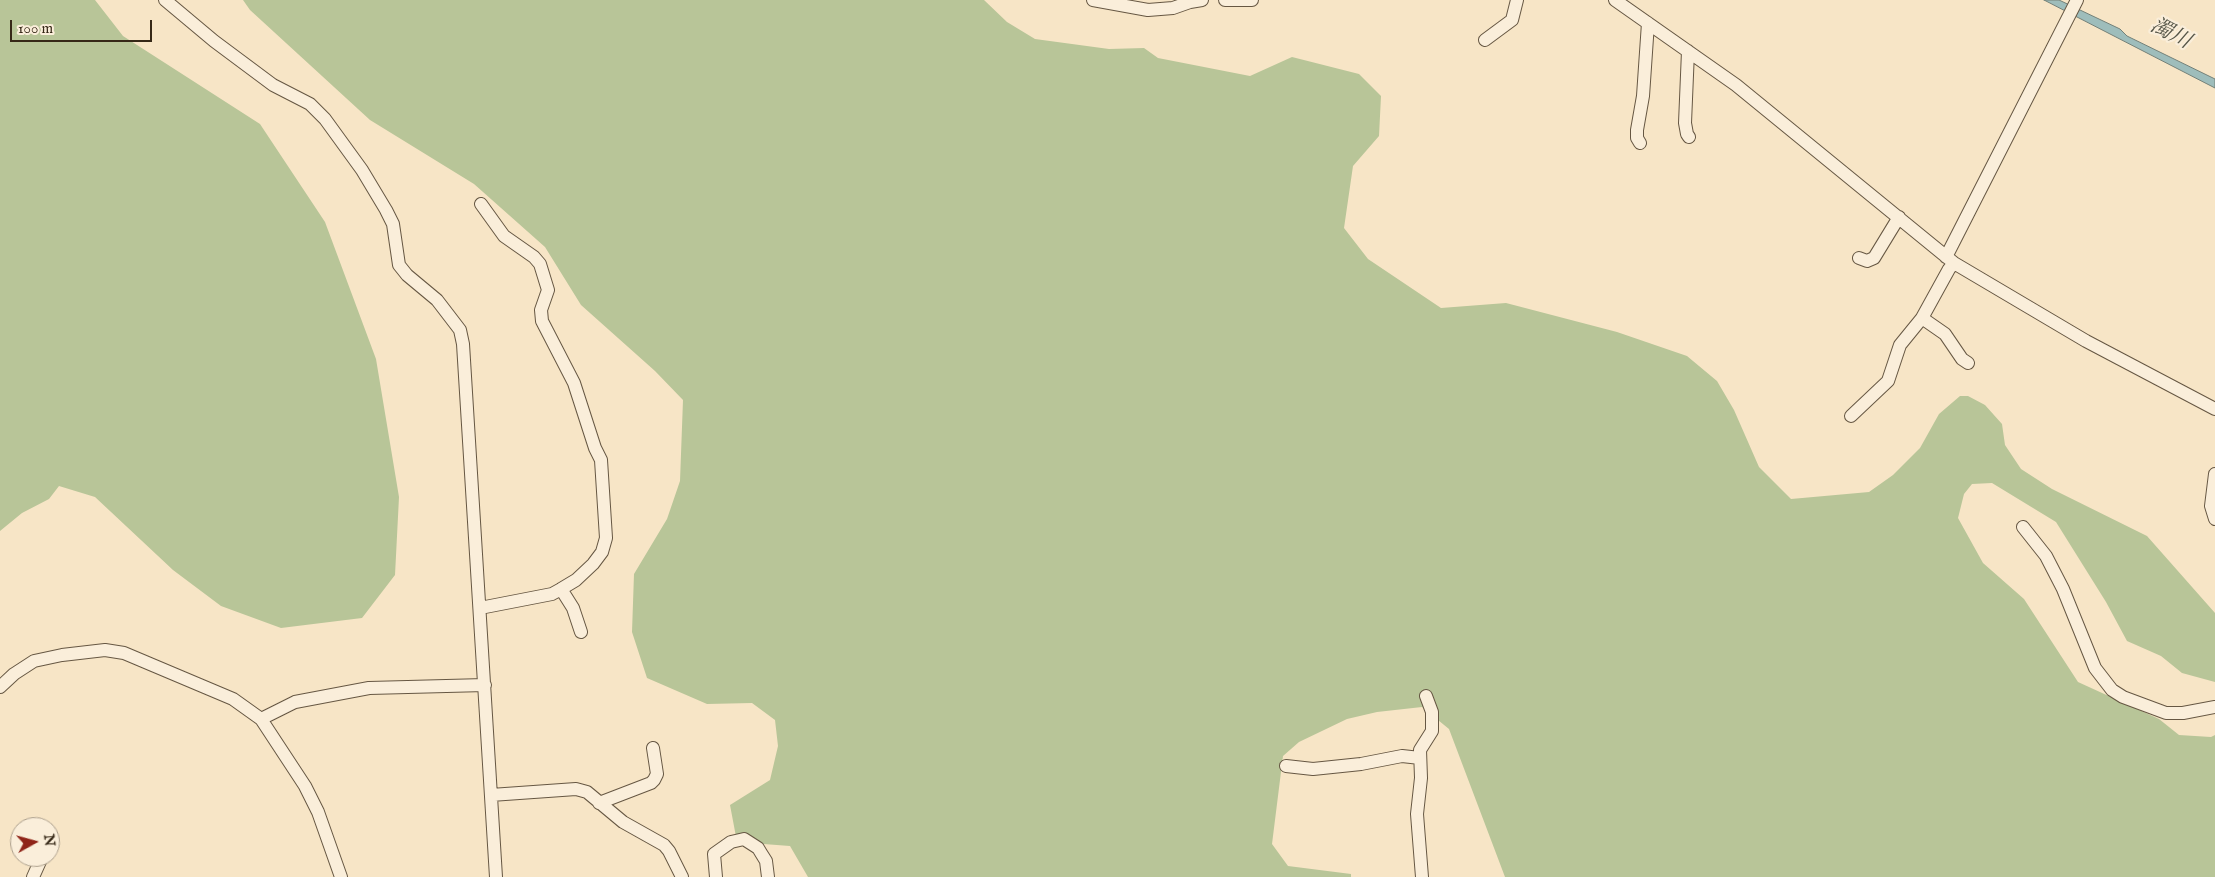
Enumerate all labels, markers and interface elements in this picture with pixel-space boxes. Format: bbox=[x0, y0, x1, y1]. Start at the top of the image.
scale bar bbox=[12, 10, 155, 42]
water label: 濁川 bbox=[2146, 14, 2194, 56]
text: 100 m bbox=[18, 19, 53, 38]
north arrow bbox=[10, 817, 60, 867]
text: N bbox=[39, 833, 59, 847]

